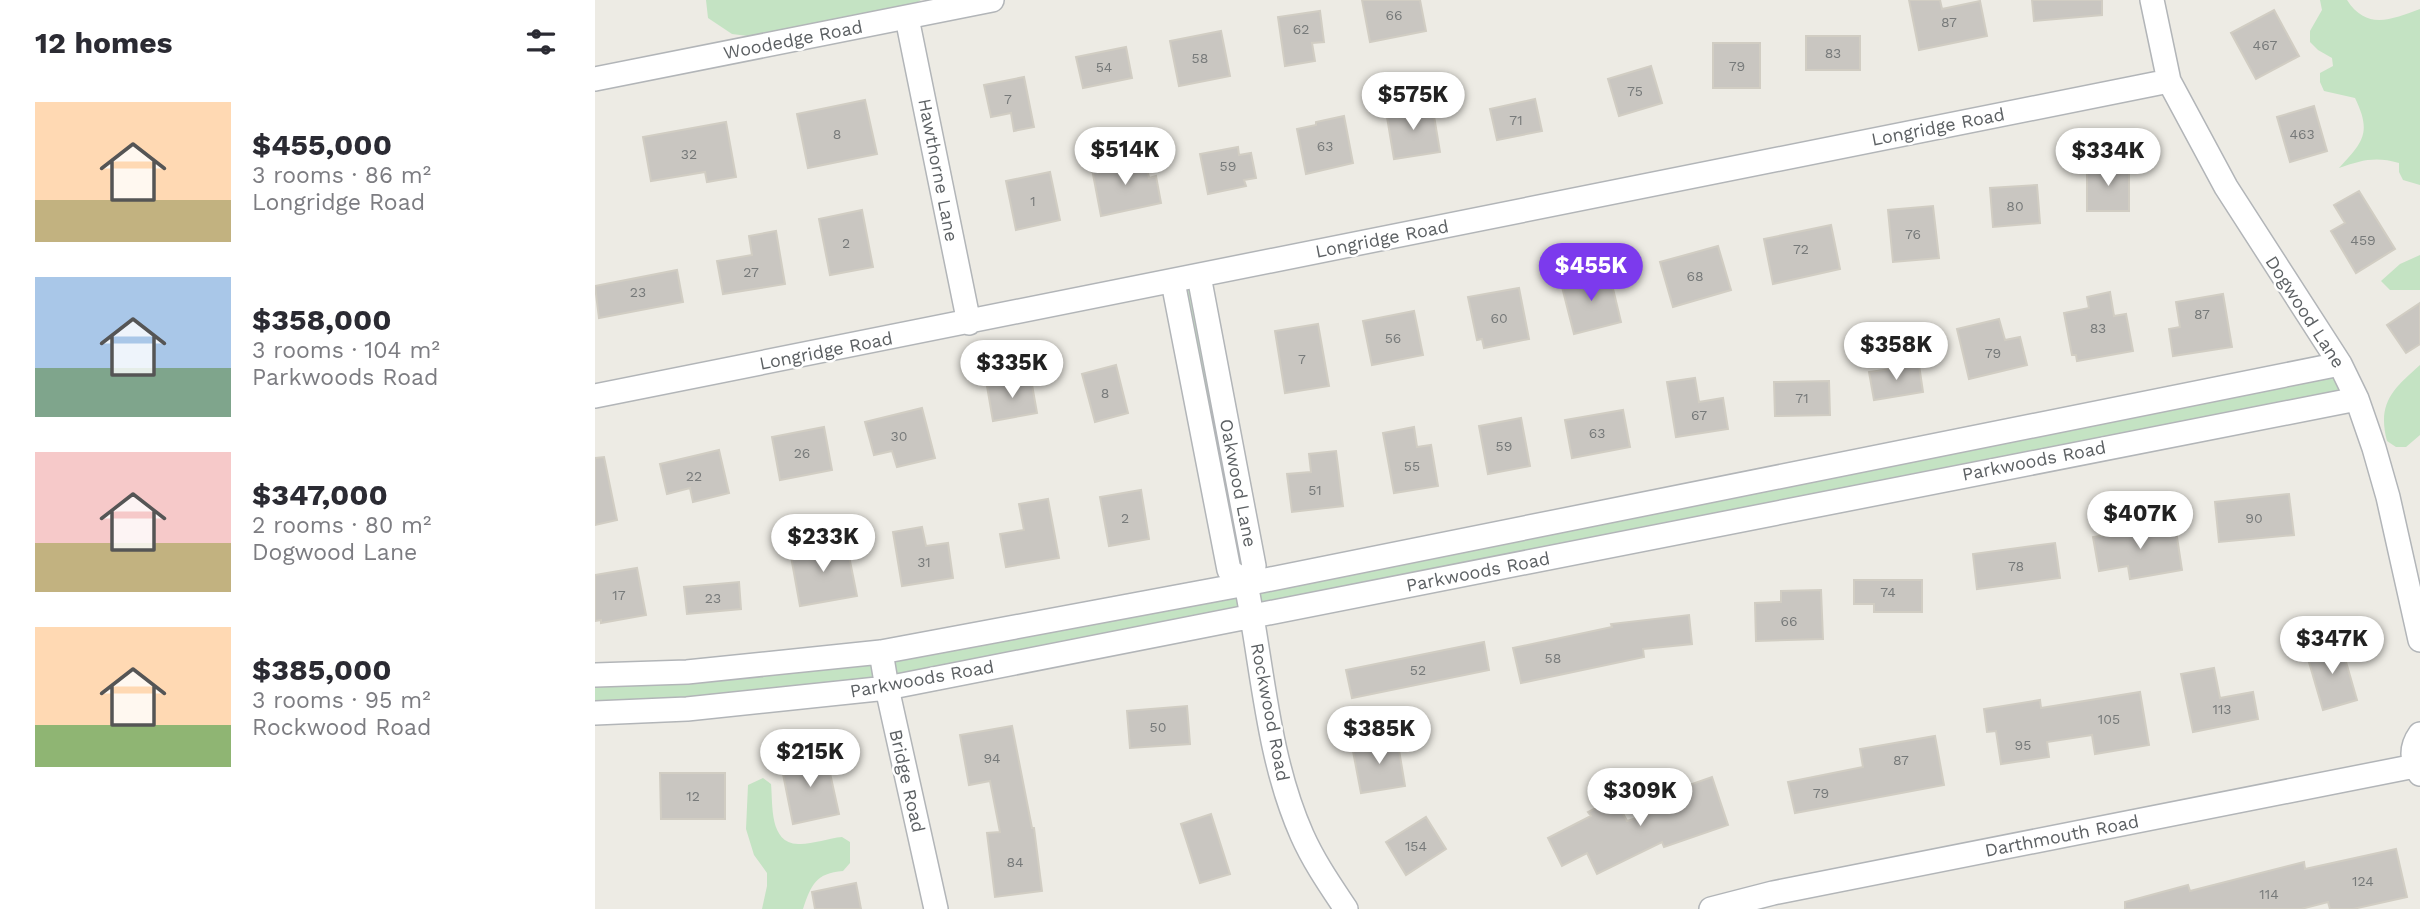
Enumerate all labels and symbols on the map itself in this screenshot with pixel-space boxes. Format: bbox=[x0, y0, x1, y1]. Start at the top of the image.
house number: 66 bbox=[1385, 7, 1403, 23]
house number: 87 bbox=[1941, 14, 1957, 30]
street label: Woodedge Road bbox=[722, 16, 864, 63]
house number: 62 bbox=[1293, 21, 1309, 37]
house number: 467 bbox=[2253, 37, 2278, 53]
house number: 83 bbox=[1825, 45, 1841, 61]
house number: 58 bbox=[1192, 50, 1208, 66]
house number: 79 bbox=[1729, 58, 1745, 74]
house number: 54 bbox=[1096, 59, 1112, 75]
pin: $575K bbox=[1364, 72, 1462, 132]
house number: 75 bbox=[1627, 83, 1643, 99]
house number: 7 bbox=[1004, 91, 1012, 107]
street label: Hawthorne Lane bbox=[914, 97, 963, 243]
street label: Longridge Road bbox=[1869, 103, 2006, 150]
house number: 71 bbox=[1509, 112, 1523, 128]
house number: 8 bbox=[833, 126, 841, 142]
house number: 463 bbox=[2289, 126, 2315, 142]
pin: $514K bbox=[1076, 128, 1174, 187]
pin: $334K bbox=[2059, 128, 2157, 188]
house number: 63 bbox=[1317, 138, 1333, 154]
house number: 32 bbox=[681, 146, 697, 162]
house number: 59 bbox=[1220, 158, 1236, 174]
house number: 1 bbox=[1030, 193, 1036, 209]
house number: 80 bbox=[2006, 198, 2024, 214]
street label: Longridge Road bbox=[1313, 215, 1450, 262]
house number: 76 bbox=[1905, 226, 1921, 242]
house number: 459 bbox=[2350, 232, 2376, 248]
house number: 2 bbox=[842, 235, 850, 251]
house number: 72 bbox=[1793, 241, 1809, 257]
pin: $455K bbox=[1542, 244, 1640, 303]
street label: Dogwood Lane bbox=[2261, 252, 2349, 372]
house number: 27 bbox=[743, 264, 759, 280]
house number: 68 bbox=[1686, 268, 1704, 284]
house number: 23 bbox=[630, 284, 646, 300]
house number: 87 bbox=[2194, 306, 2210, 322]
house number: 60 bbox=[1490, 310, 1508, 326]
house number: 83 bbox=[2090, 320, 2106, 336]
pin: $358K bbox=[1847, 322, 1945, 382]
street label: Longridge Road bbox=[757, 327, 894, 374]
house number: 56 bbox=[1385, 330, 1401, 346]
pin: $335K bbox=[963, 340, 1061, 400]
house number: 79 bbox=[1985, 345, 2001, 361]
house number: 7 bbox=[1298, 351, 1306, 367]
house number: 8 bbox=[1101, 385, 1109, 401]
house number: 71 bbox=[1795, 390, 1809, 406]
house number: 67 bbox=[1691, 407, 1707, 423]
street label: Oakwood Lane bbox=[1216, 417, 1261, 549]
house number: 63 bbox=[1589, 425, 1605, 441]
house number: 30 bbox=[891, 428, 907, 444]
street label: Parkwoods Road bbox=[1960, 436, 2108, 485]
house number: 59 bbox=[1496, 438, 1512, 454]
house number: 26 bbox=[794, 445, 810, 461]
house number: 55 bbox=[1404, 458, 1420, 474]
house number: 22 bbox=[686, 468, 702, 484]
house number: 51 bbox=[1308, 482, 1322, 498]
pin: $407K bbox=[2091, 491, 2189, 551]
house number: 2 bbox=[1121, 510, 1129, 526]
house number: 90 bbox=[2245, 510, 2263, 526]
pin: $233K bbox=[774, 514, 872, 574]
street label: Parkwoods Road bbox=[1404, 547, 1552, 596]
house number: 31 bbox=[917, 554, 931, 570]
house number: 78 bbox=[2008, 558, 2024, 574]
house number: 74 bbox=[1880, 584, 1896, 600]
house number: 17 bbox=[612, 587, 626, 603]
house number: 23 bbox=[705, 590, 721, 606]
house number: 66 bbox=[1780, 613, 1798, 629]
pin: $347K bbox=[2283, 616, 2381, 676]
street label: Rockwood Road bbox=[1247, 641, 1294, 783]
house number: 58 bbox=[1545, 650, 1561, 666]
street label: Parkwoods Road bbox=[848, 655, 996, 702]
house number: 52 bbox=[1410, 662, 1426, 678]
house number: 113 bbox=[2212, 701, 2232, 717]
pin: $385K bbox=[1330, 706, 1428, 766]
house number: 105 bbox=[2098, 711, 2120, 727]
house number: 50 bbox=[1150, 719, 1166, 735]
street label: Bridge Road bbox=[885, 727, 930, 835]
pin: $215K bbox=[761, 730, 859, 789]
house number: 95 bbox=[2015, 737, 2031, 753]
house number: 94 bbox=[983, 750, 1001, 766]
house number: 87 bbox=[1893, 752, 1909, 768]
pin: $309K bbox=[1591, 768, 1689, 828]
house number: 79 bbox=[1813, 785, 1829, 801]
house number: 12 bbox=[686, 788, 700, 804]
street label: Darthmouth Road bbox=[1983, 810, 2141, 861]
house number: 154 bbox=[1405, 838, 1427, 854]
house number: 84 bbox=[1006, 854, 1024, 870]
house number: 124 bbox=[2352, 873, 2374, 889]
house number: 114 bbox=[2259, 886, 2279, 902]

